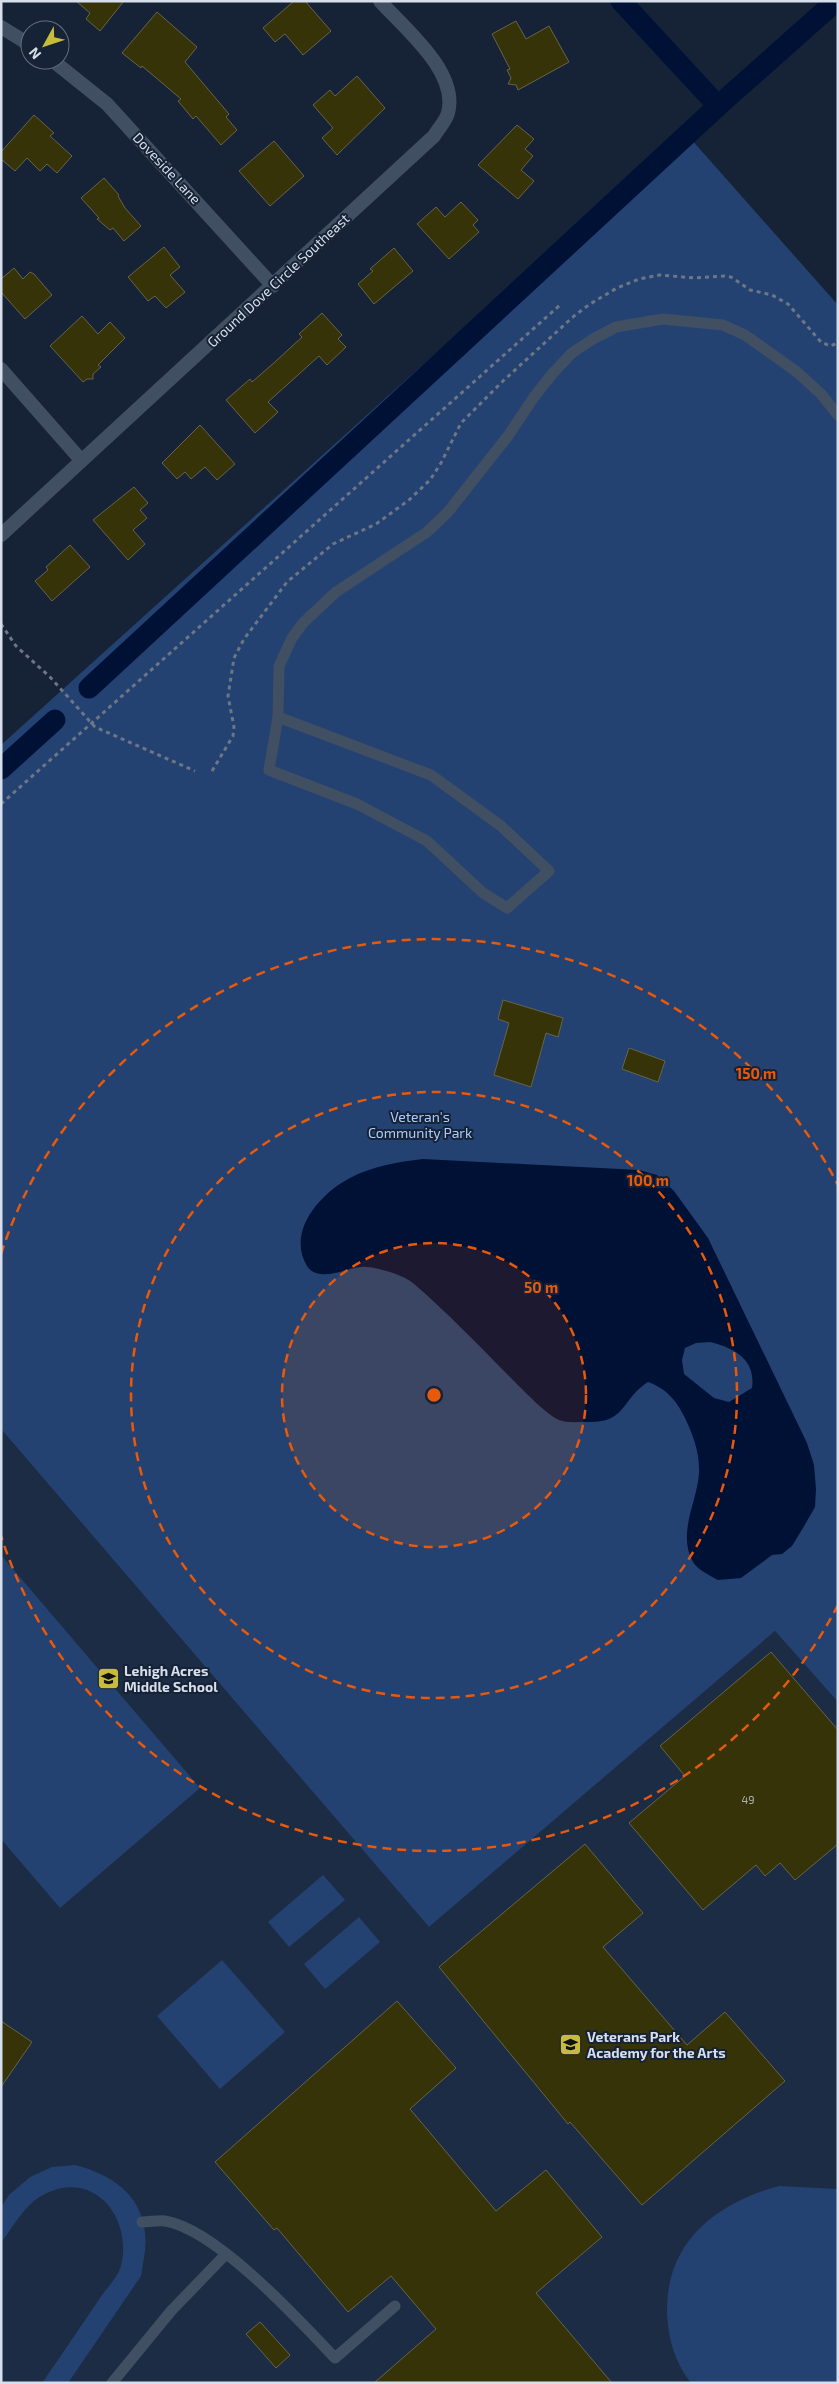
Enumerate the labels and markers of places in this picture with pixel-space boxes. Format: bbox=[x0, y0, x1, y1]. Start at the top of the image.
centre of rings bbox=[425, 1386, 443, 1404]
place label: Lehigh Acres Middle School bbox=[124, 1662, 218, 1695]
school or university icon: Lehigh Acres Middle School bbox=[96, 1666, 120, 1690]
place label: Veterans Park Academy for the Arts bbox=[587, 2028, 726, 2061]
school or university icon: Veterans Park Academy for the Arts bbox=[559, 2032, 583, 2056]

